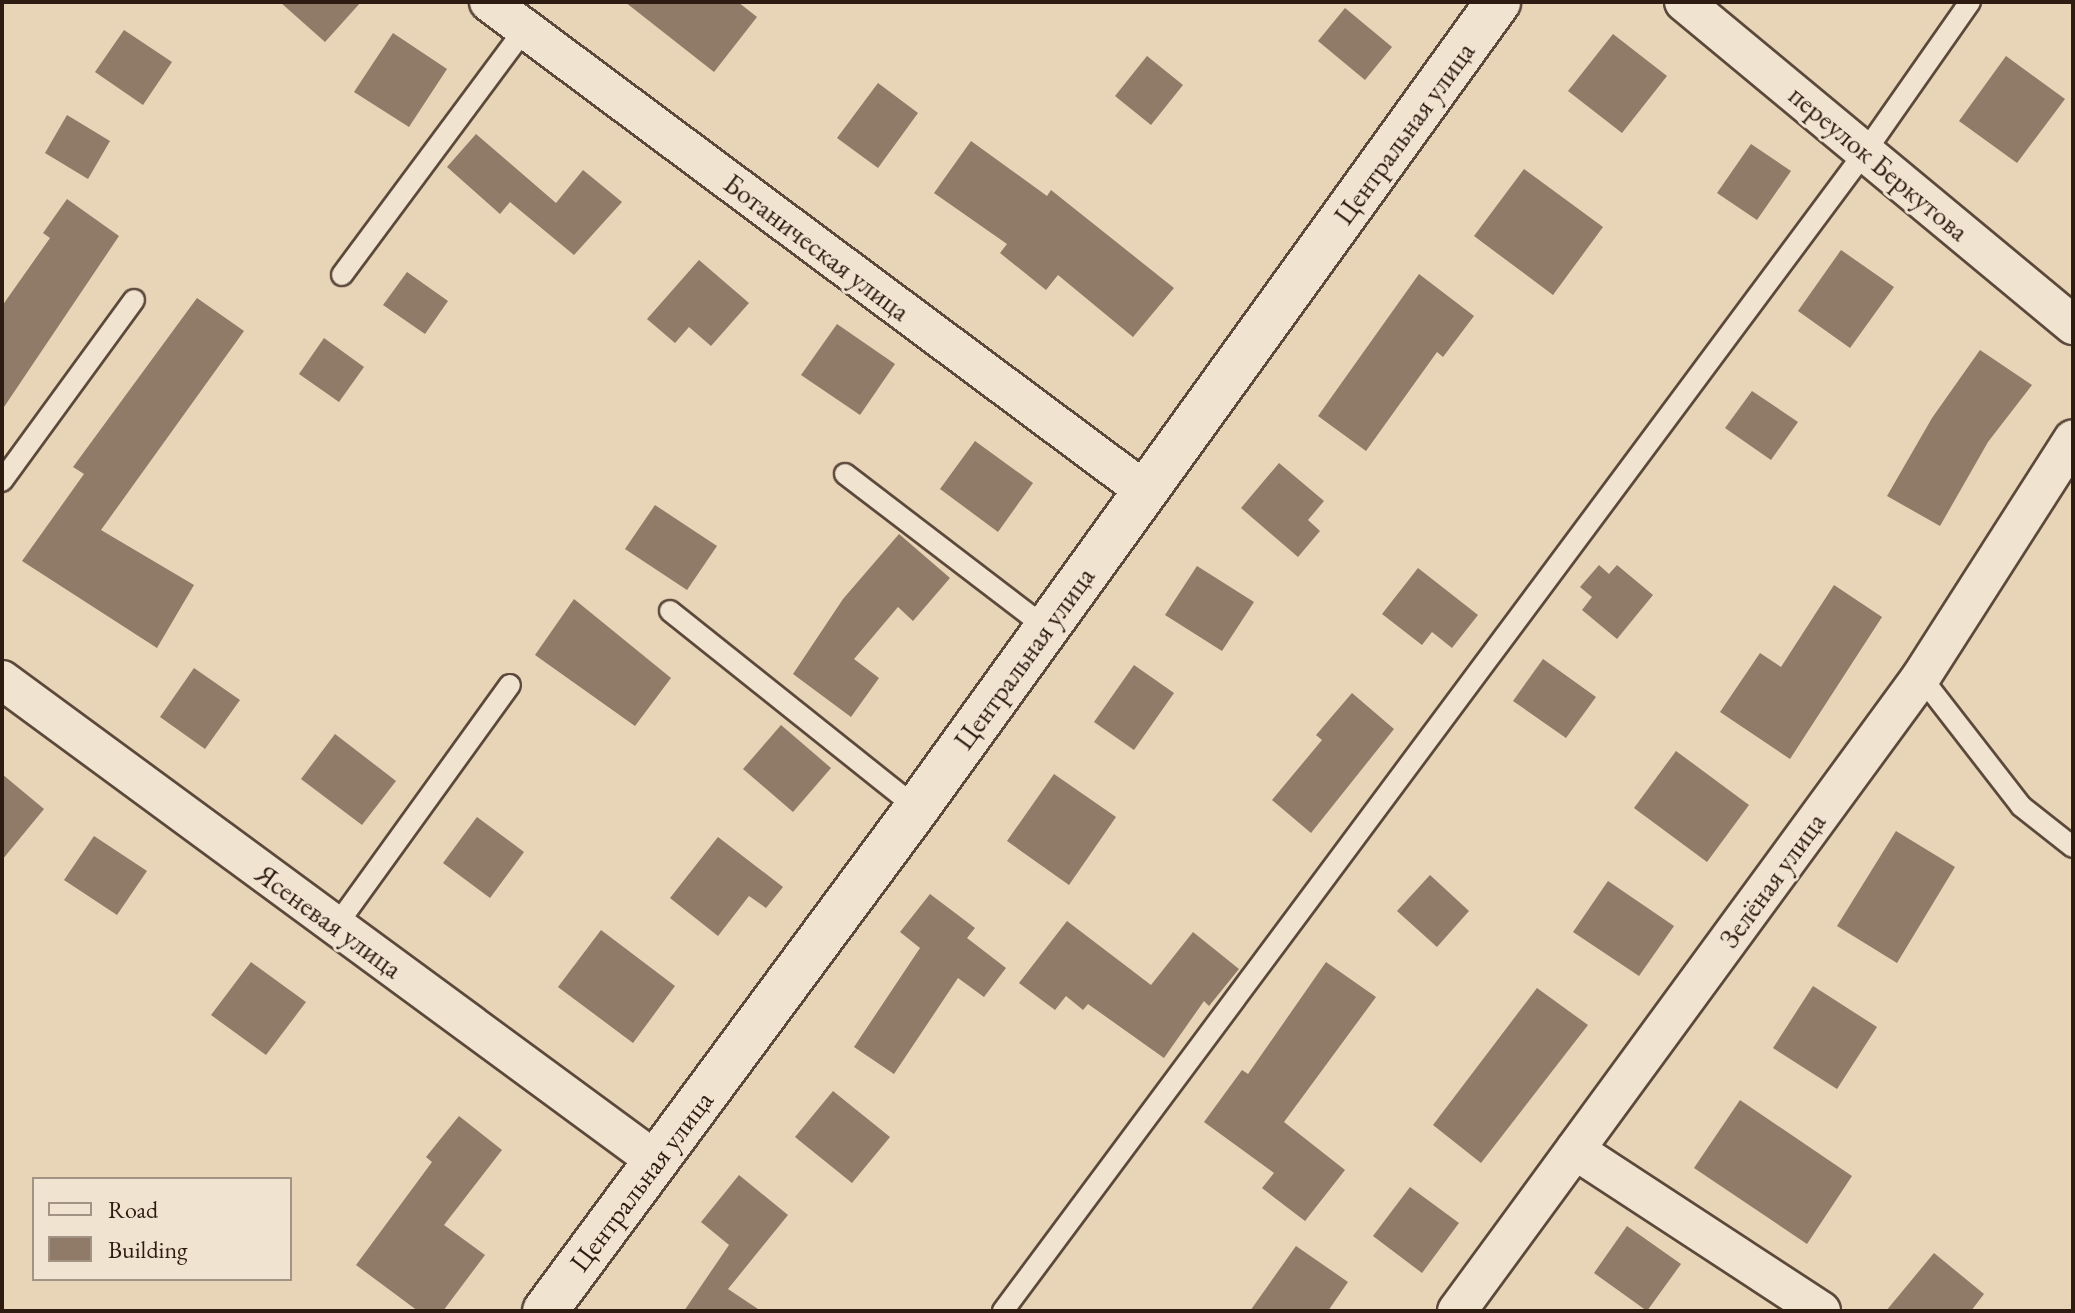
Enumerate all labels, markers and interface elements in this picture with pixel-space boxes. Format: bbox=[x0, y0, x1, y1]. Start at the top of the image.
street label: Центральная улица bbox=[1326, 35, 1482, 231]
street label: переулок Беркутова bbox=[1782, 78, 1976, 248]
street label: Ботаническая улица bbox=[717, 166, 917, 328]
street label: Центральная улица bbox=[946, 560, 1102, 756]
street label: Зелёная улица bbox=[1712, 806, 1832, 954]
street label: Ясеневая улица bbox=[249, 857, 409, 985]
street label: Центральная улица bbox=[562, 1084, 720, 1278]
legend bbox=[32, 1177, 292, 1281]
text: Road bbox=[108, 1194, 158, 1225]
text: Building bbox=[108, 1234, 188, 1265]

